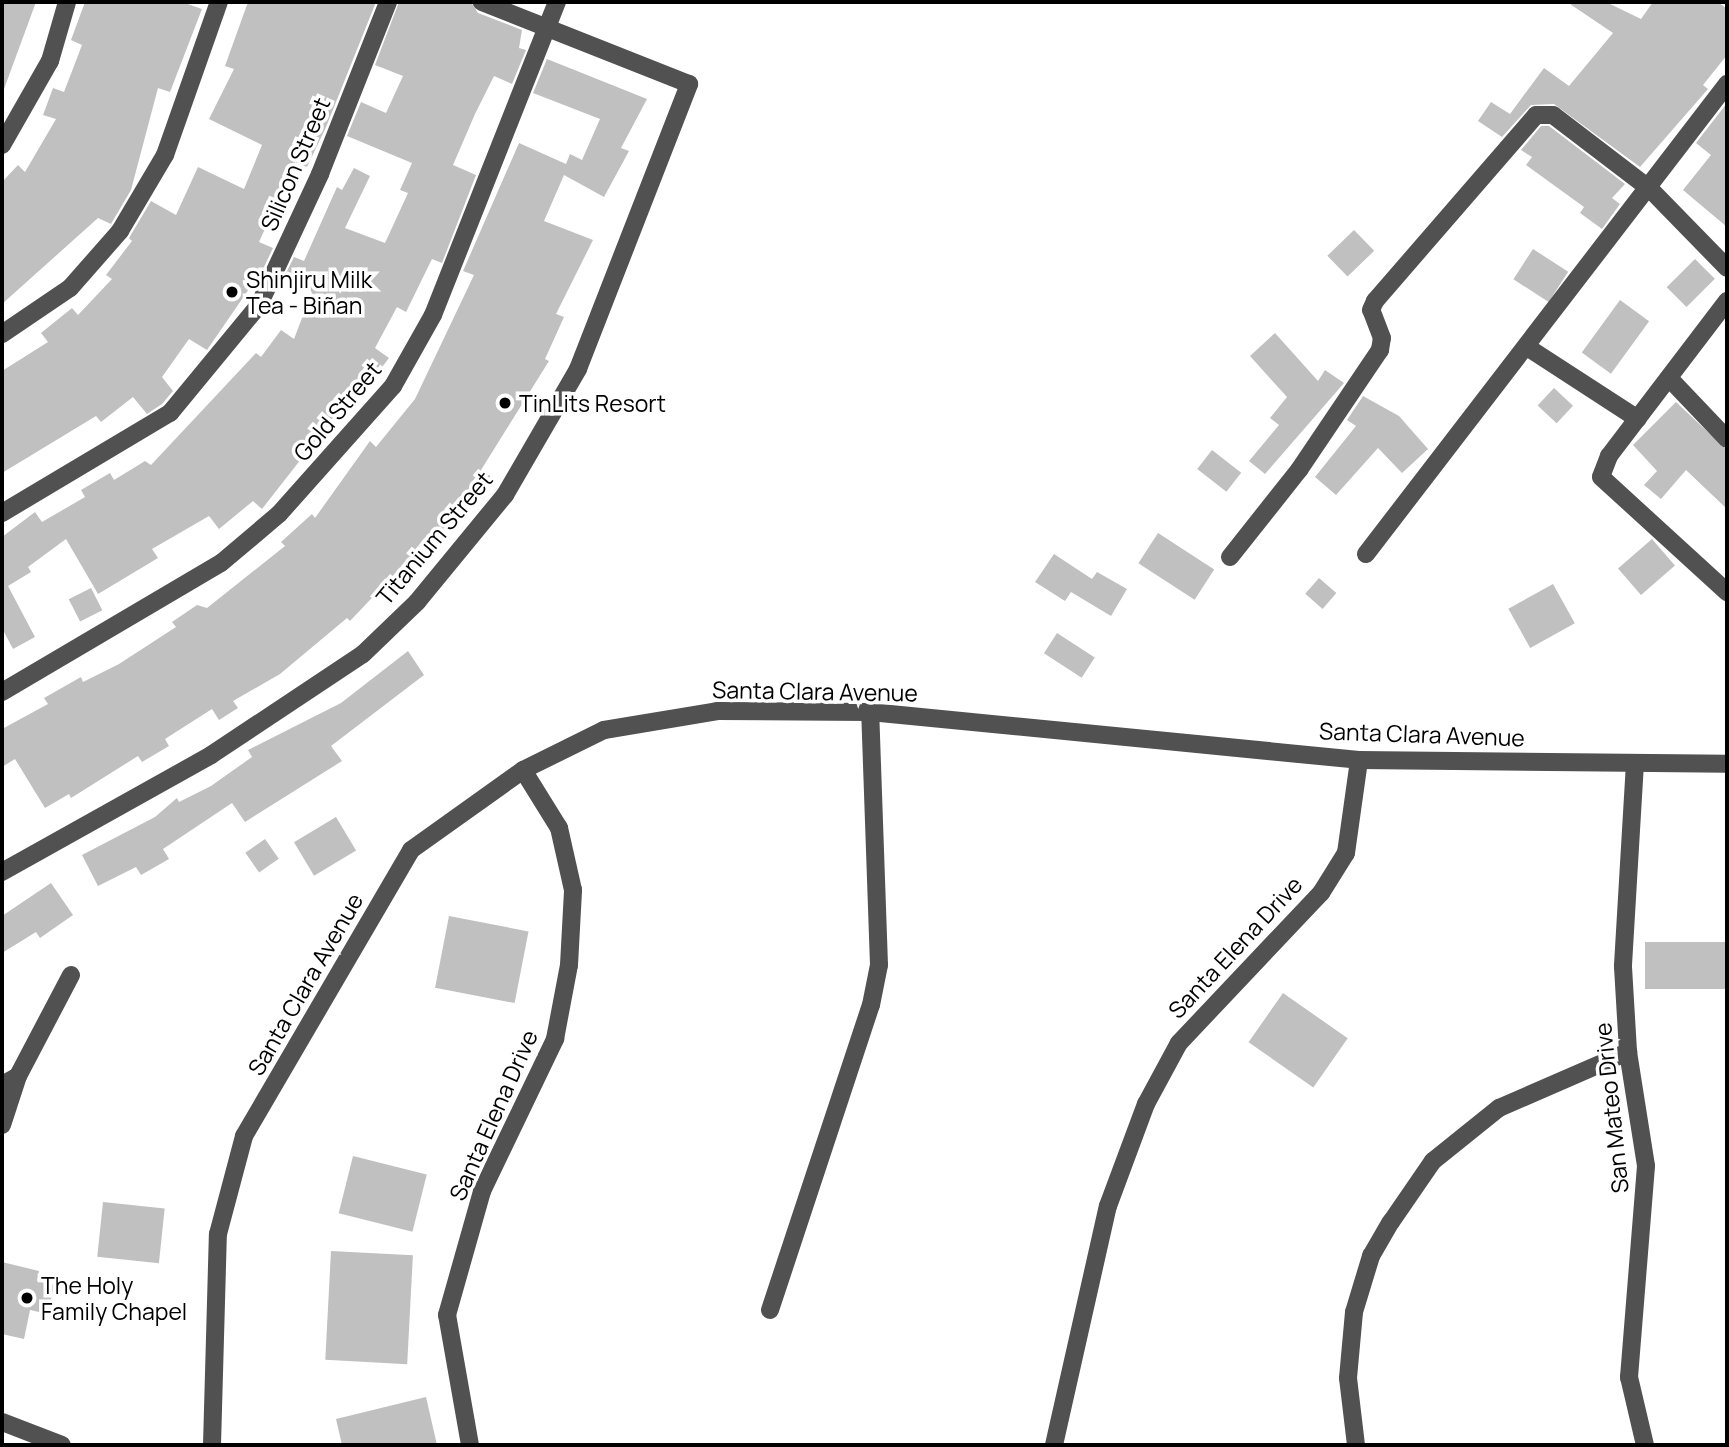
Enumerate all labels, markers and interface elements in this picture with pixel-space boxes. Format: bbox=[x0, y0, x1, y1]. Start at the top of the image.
street label: Silicon Street bbox=[255, 93, 335, 235]
place label: Shinjiru Milk Tea - Biñan bbox=[246, 265, 372, 319]
marker: Shinjiru Milk Tea - Biñan bbox=[224, 284, 240, 300]
street label: Gold Street bbox=[288, 356, 386, 466]
place label: TinLits Resort bbox=[519, 389, 666, 417]
marker: TinLits Resort bbox=[497, 395, 513, 411]
street label: Titanium Street bbox=[370, 466, 498, 610]
street label: Santa Clara Avenue bbox=[712, 675, 918, 707]
street label: Santa Clara Avenue bbox=[1319, 717, 1525, 751]
street label: Santa Elena Drive bbox=[1162, 870, 1308, 1024]
street label: Santa Clara Avenue bbox=[242, 888, 368, 1080]
street label: San Mateo Drive bbox=[1588, 1021, 1634, 1195]
street label: Santa Elena Drive bbox=[443, 1026, 543, 1204]
place label: The Holy Family Chapel bbox=[41, 1271, 187, 1325]
marker: The Holy Family Chapel bbox=[19, 1290, 35, 1306]

